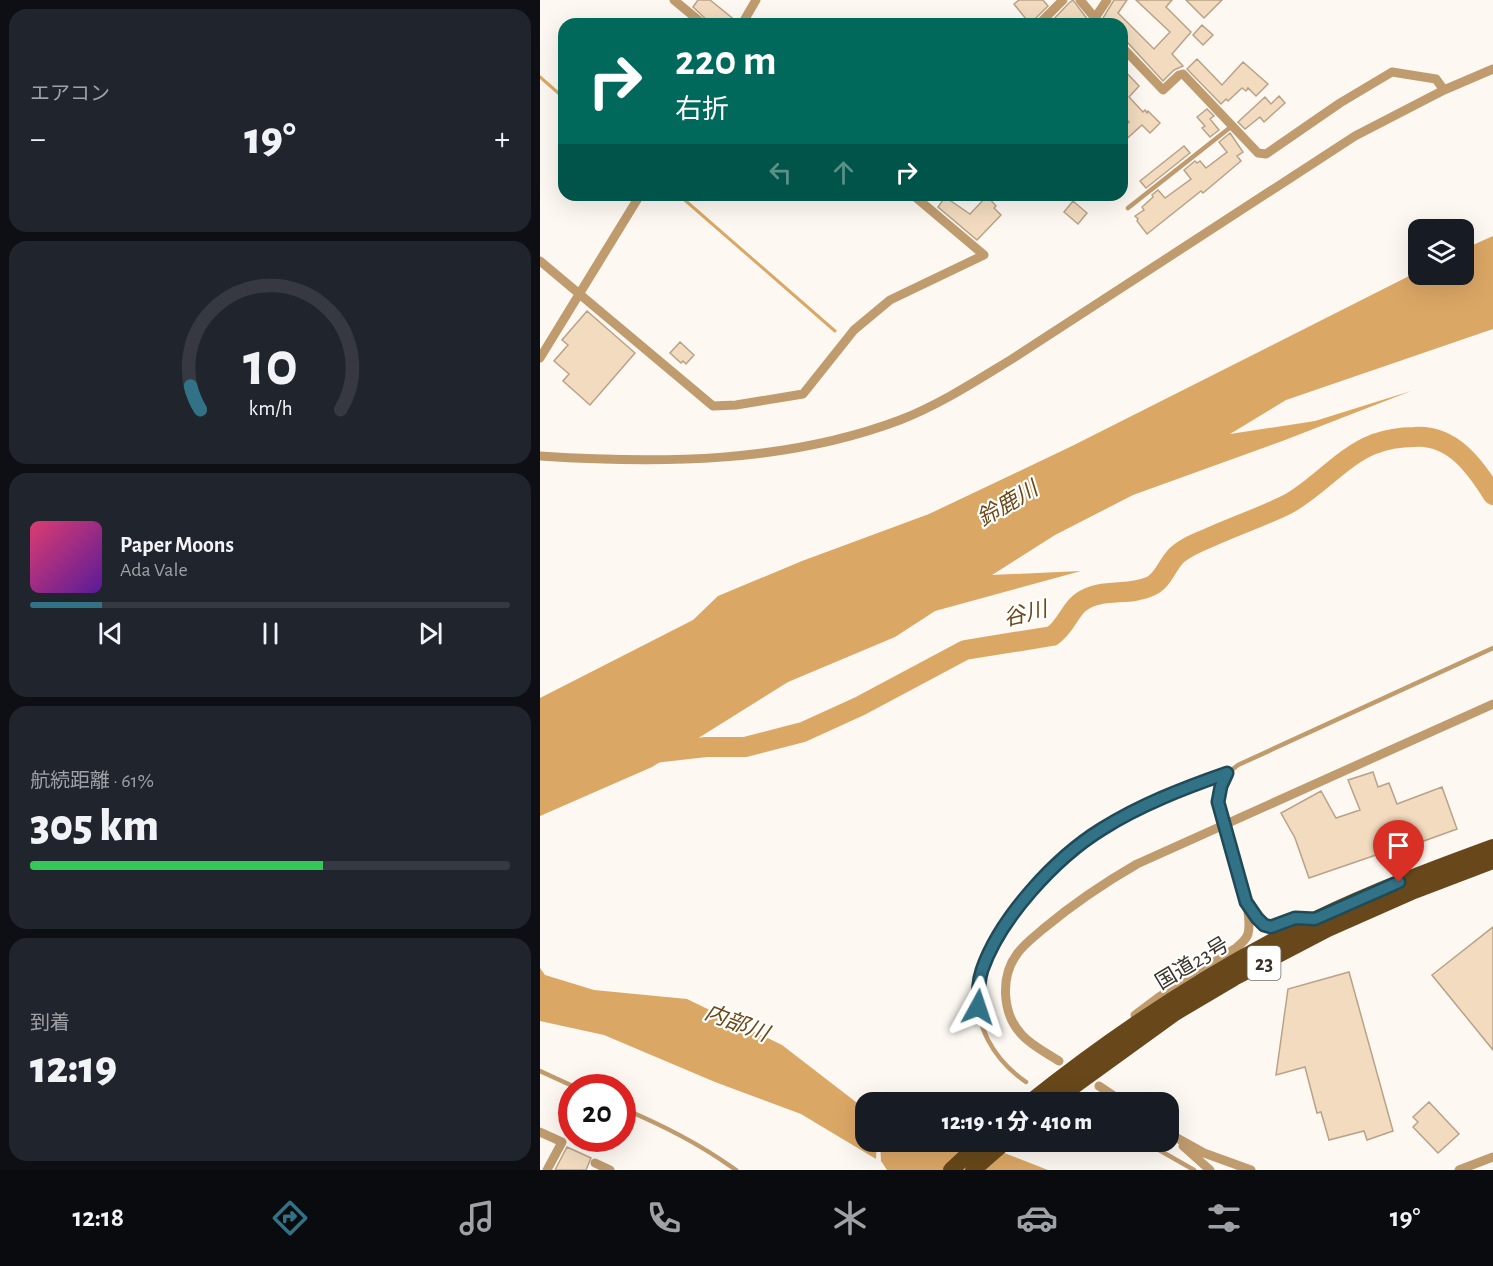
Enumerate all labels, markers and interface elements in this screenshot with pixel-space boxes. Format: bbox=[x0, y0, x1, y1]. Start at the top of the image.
text: 220 m bbox=[675, 40, 777, 82]
icon: right bbox=[576, 42, 654, 120]
text: エアコン bbox=[30, 84, 110, 104]
text: 右折 bbox=[675, 96, 729, 123]
text: 19° bbox=[244, 117, 296, 162]
text: − bbox=[30, 123, 46, 156]
text: + bbox=[494, 123, 510, 156]
icon: left bbox=[764, 156, 797, 189]
icon: ahead bbox=[827, 156, 860, 189]
icon: right bbox=[890, 156, 923, 189]
map controls bbox=[1408, 219, 1474, 285]
button: layers bbox=[1408, 219, 1474, 285]
text: 10 bbox=[243, 334, 297, 396]
text: km/h bbox=[248, 398, 292, 419]
water label: 鈴鹿川 bbox=[973, 476, 1043, 530]
text: Paper Moons bbox=[120, 534, 234, 556]
text: Ada Vale bbox=[120, 560, 188, 580]
water label: 谷川 bbox=[1001, 597, 1051, 630]
icon: previous bbox=[94, 617, 127, 650]
icon: pause bbox=[254, 617, 287, 650]
icon: next bbox=[414, 617, 447, 650]
text: 航続距離 · 61% bbox=[30, 771, 154, 791]
text: 305 km bbox=[30, 804, 159, 849]
pin bbox=[1373, 820, 1424, 882]
icon: arrive bbox=[1382, 829, 1415, 862]
street label: 国道23号 bbox=[1152, 933, 1232, 993]
road number: 23 bbox=[1248, 946, 1280, 980]
position arrow bbox=[946, 975, 1010, 1039]
water label: 内部川 bbox=[702, 1000, 774, 1046]
text: 到着 bbox=[30, 1013, 70, 1033]
text: 12:19 bbox=[30, 1046, 117, 1091]
speed limit sign: 20 bbox=[558, 1074, 636, 1152]
text: 12:19 · 1 分 · 410 m bbox=[942, 1111, 1092, 1133]
icon: directions bbox=[269, 1197, 311, 1239]
icon: music bbox=[456, 1197, 498, 1239]
icon: phone bbox=[643, 1197, 685, 1239]
icon: climate bbox=[829, 1197, 871, 1239]
icon: car bbox=[1016, 1197, 1058, 1239]
icon: filters bbox=[1203, 1197, 1245, 1239]
text: 12:18 bbox=[72, 1204, 124, 1231]
text: 19° bbox=[1390, 1204, 1421, 1231]

